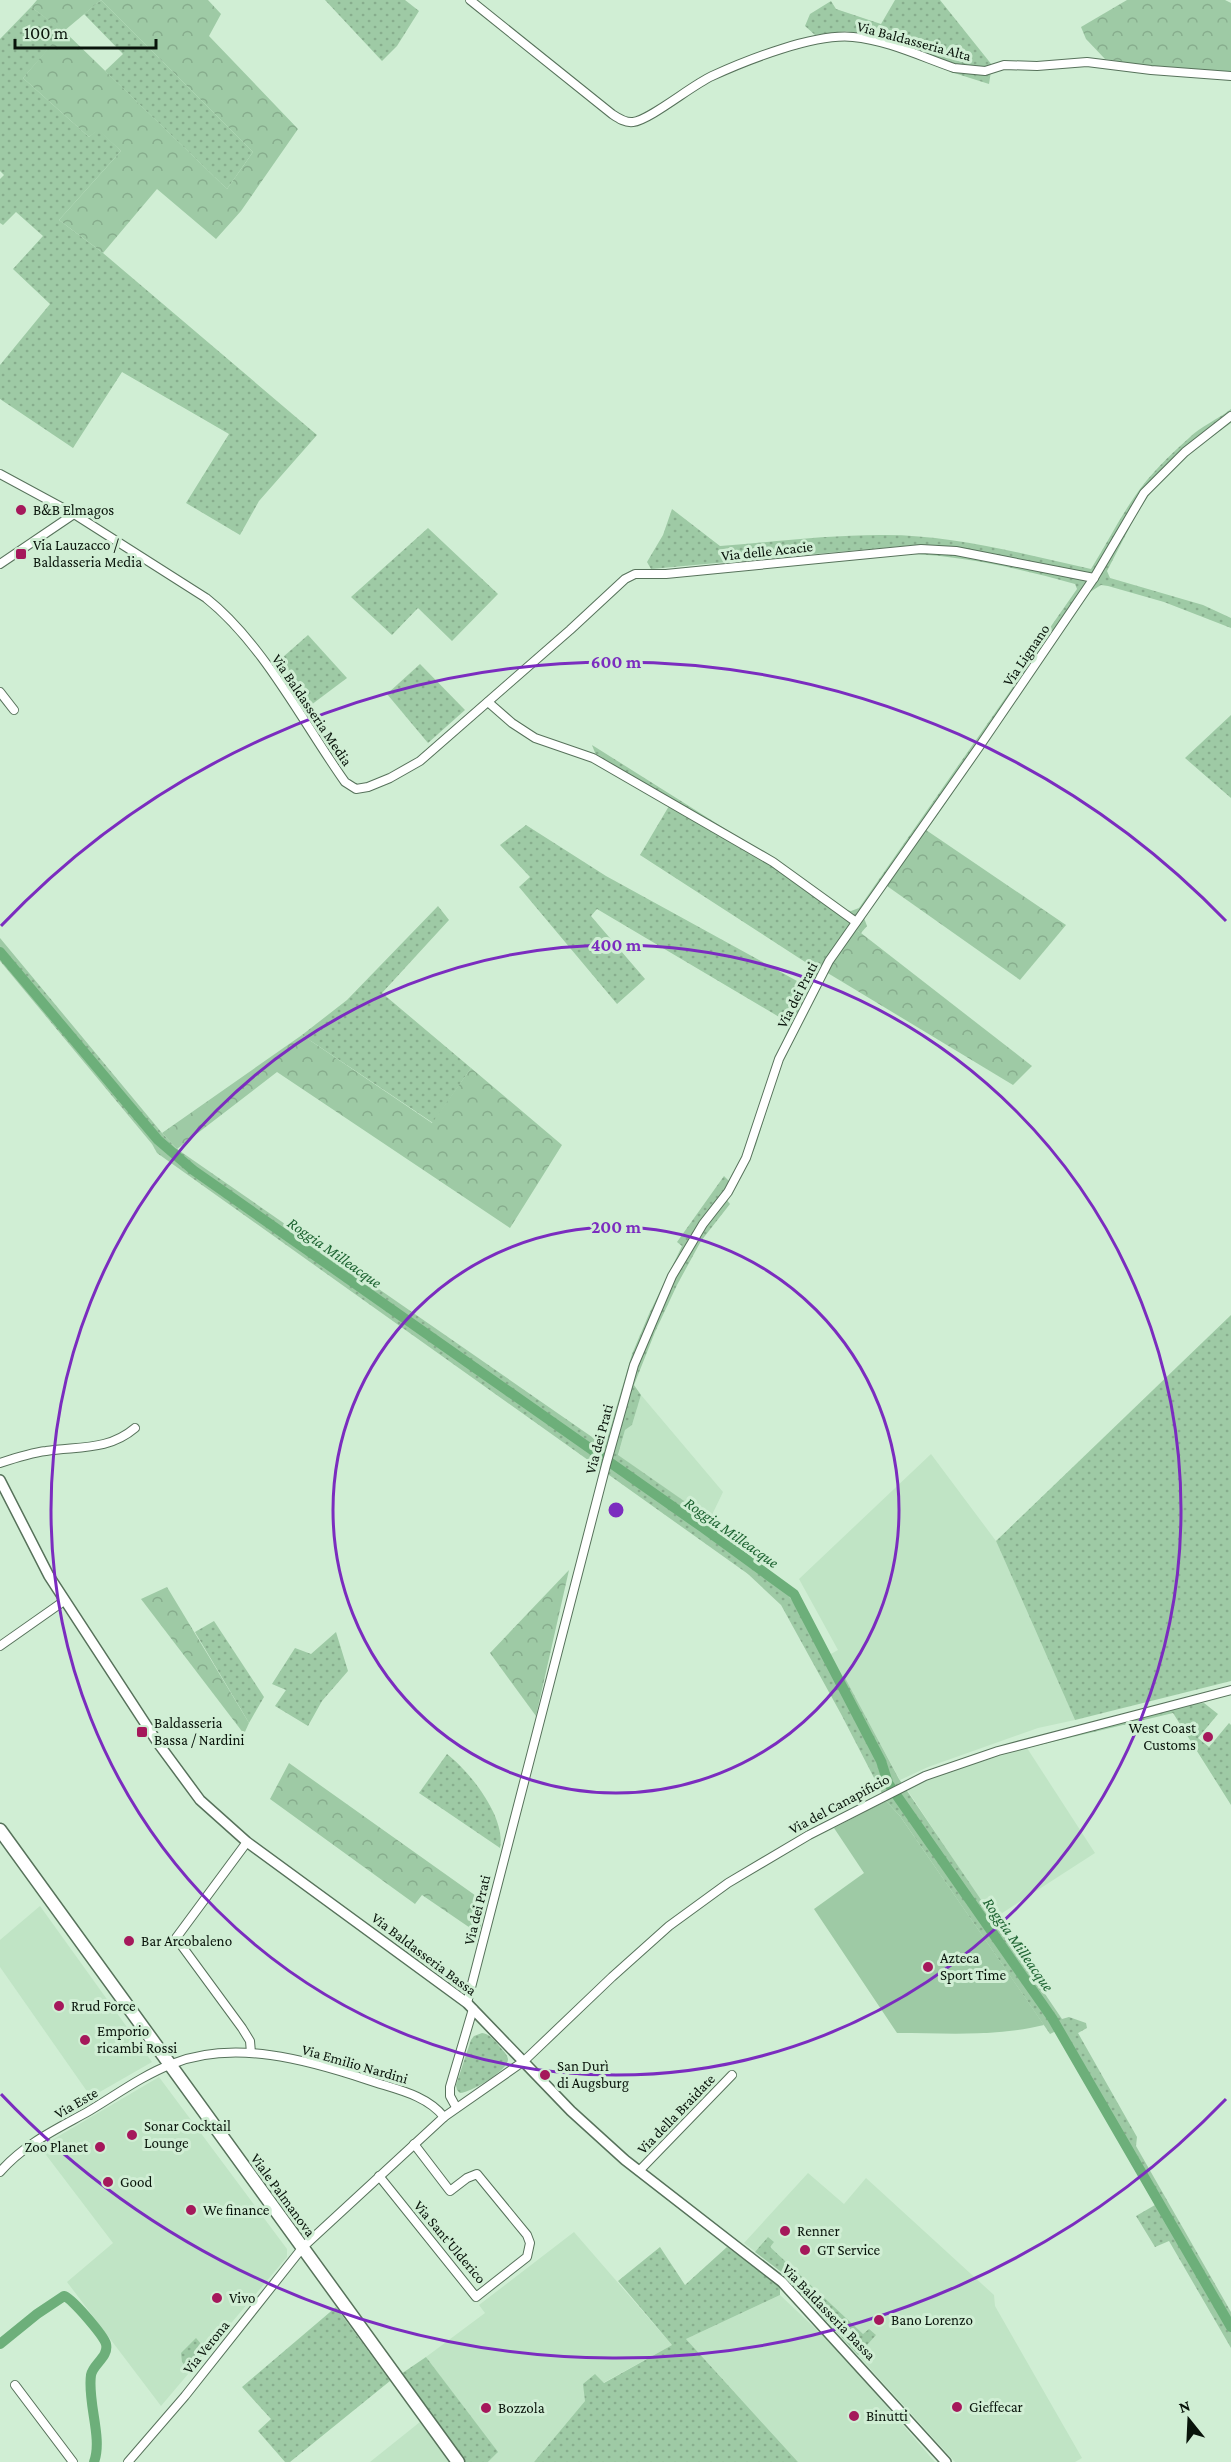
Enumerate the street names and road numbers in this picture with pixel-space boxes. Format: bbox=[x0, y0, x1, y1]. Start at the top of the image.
street label: Via Baldasseria Alta bbox=[855, 18, 973, 64]
street label: Via delle Acacie bbox=[720, 538, 814, 564]
street label: Via Lignano bbox=[999, 621, 1053, 690]
street label: Via Baldasseria Media bbox=[269, 651, 355, 769]
street label: Via dei Prati bbox=[774, 959, 820, 1031]
street label: Via dei Prati bbox=[582, 1402, 616, 1476]
street label: Via del Canapificio bbox=[786, 1771, 892, 1838]
street label: Via dei Prati bbox=[461, 1873, 493, 1947]
street label: Via Baldasseria Bassa bbox=[368, 1909, 480, 1999]
street label: Via Emilio Nardini bbox=[300, 2041, 410, 2087]
street label: Via della Braidate bbox=[634, 2071, 718, 2157]
street label: Via Este bbox=[51, 2084, 101, 2122]
street label: Viale Palmanova bbox=[247, 2150, 319, 2240]
street label: Via Sant'Ulderico bbox=[411, 2197, 489, 2287]
street label: Via Baldasseria Bassa bbox=[779, 2261, 879, 2363]
street label: Via Verona bbox=[180, 2317, 232, 2377]

